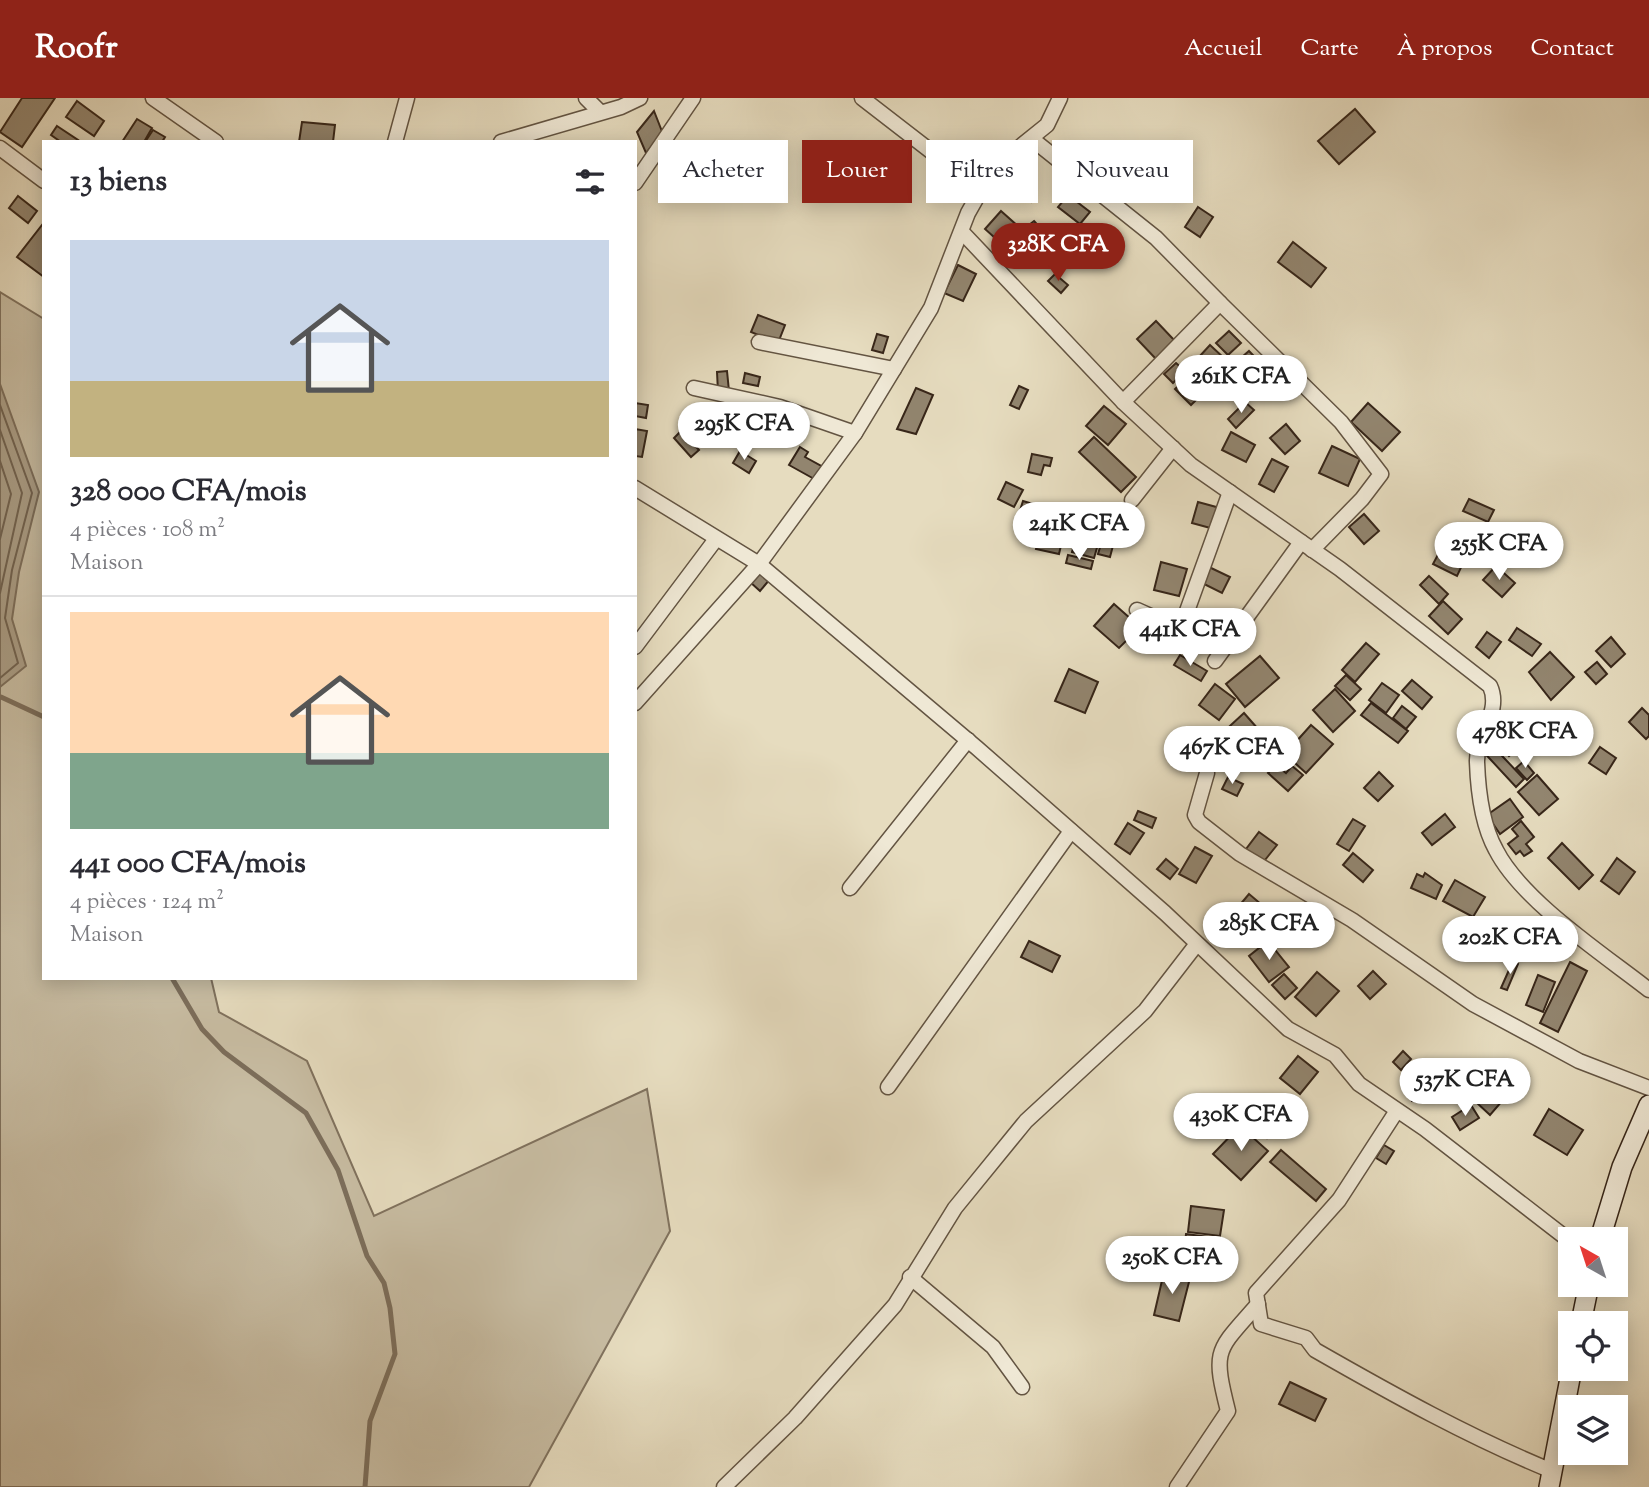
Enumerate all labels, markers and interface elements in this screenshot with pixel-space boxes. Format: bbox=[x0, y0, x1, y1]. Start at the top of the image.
text: Roofr bbox=[35, 25, 118, 73]
text: Accueil bbox=[1184, 32, 1263, 66]
text: Carte bbox=[1301, 32, 1359, 66]
text: À propos bbox=[1397, 32, 1492, 66]
text: Contact bbox=[1530, 32, 1614, 66]
chip: Acheter bbox=[658, 140, 788, 203]
chip: Louer bbox=[802, 140, 912, 203]
chip: Filtres bbox=[926, 140, 1038, 203]
chip: Nouveau bbox=[1052, 140, 1193, 203]
text: 13 biens bbox=[70, 161, 167, 204]
icon: filters bbox=[571, 163, 609, 201]
pin: 328K CFA bbox=[986, 223, 1130, 283]
text: 328K CFA bbox=[1007, 229, 1109, 262]
icon: home bbox=[277, 285, 403, 411]
pin: 261K CFA bbox=[1169, 356, 1313, 415]
text: 261K CFA bbox=[1191, 361, 1291, 394]
pin: 295K CFA bbox=[672, 402, 816, 462]
text: 295K CFA bbox=[694, 408, 794, 441]
text: 328 000 CFA/mois bbox=[70, 471, 307, 514]
pin: 241K CFA bbox=[1007, 503, 1151, 562]
text: 241K CFA bbox=[1029, 508, 1129, 541]
text: 4 pièces · 108 m² bbox=[70, 514, 225, 547]
pin: 255K CFA bbox=[1427, 522, 1571, 582]
text: 255K CFA bbox=[1451, 528, 1547, 561]
text: Maison bbox=[70, 547, 144, 580]
pin: 441K CFA bbox=[1118, 608, 1262, 668]
text: 441K CFA bbox=[1139, 614, 1241, 647]
icon: home bbox=[277, 657, 403, 783]
pin: 478K CFA bbox=[1453, 710, 1597, 770]
text: 478K CFA bbox=[1473, 716, 1577, 749]
pin: 467K CFA bbox=[1160, 726, 1304, 786]
text: 467K CFA bbox=[1180, 732, 1284, 765]
text: 441 000 CFA/mois bbox=[70, 843, 306, 886]
text: 4 pièces · 124 m² bbox=[70, 886, 224, 919]
pin: 285K CFA bbox=[1197, 902, 1341, 962]
text: 285K CFA bbox=[1219, 908, 1319, 941]
pin: 202K CFA bbox=[1438, 916, 1582, 976]
text: Maison bbox=[70, 919, 144, 952]
text: 202K CFA bbox=[1458, 922, 1562, 955]
pin: 537K CFA bbox=[1393, 1058, 1537, 1118]
text: 537K CFA bbox=[1416, 1064, 1514, 1097]
pin: 430K CFA bbox=[1169, 1094, 1313, 1153]
text: 430K CFA bbox=[1189, 1099, 1293, 1132]
north arrow bbox=[1558, 1227, 1628, 1297]
map controls bbox=[1558, 1227, 1628, 1465]
pin: 250K CFA bbox=[1100, 1236, 1244, 1296]
text: 250K CFA bbox=[1122, 1242, 1222, 1275]
button: locate bbox=[1558, 1311, 1628, 1381]
button: layers bbox=[1558, 1395, 1628, 1465]

